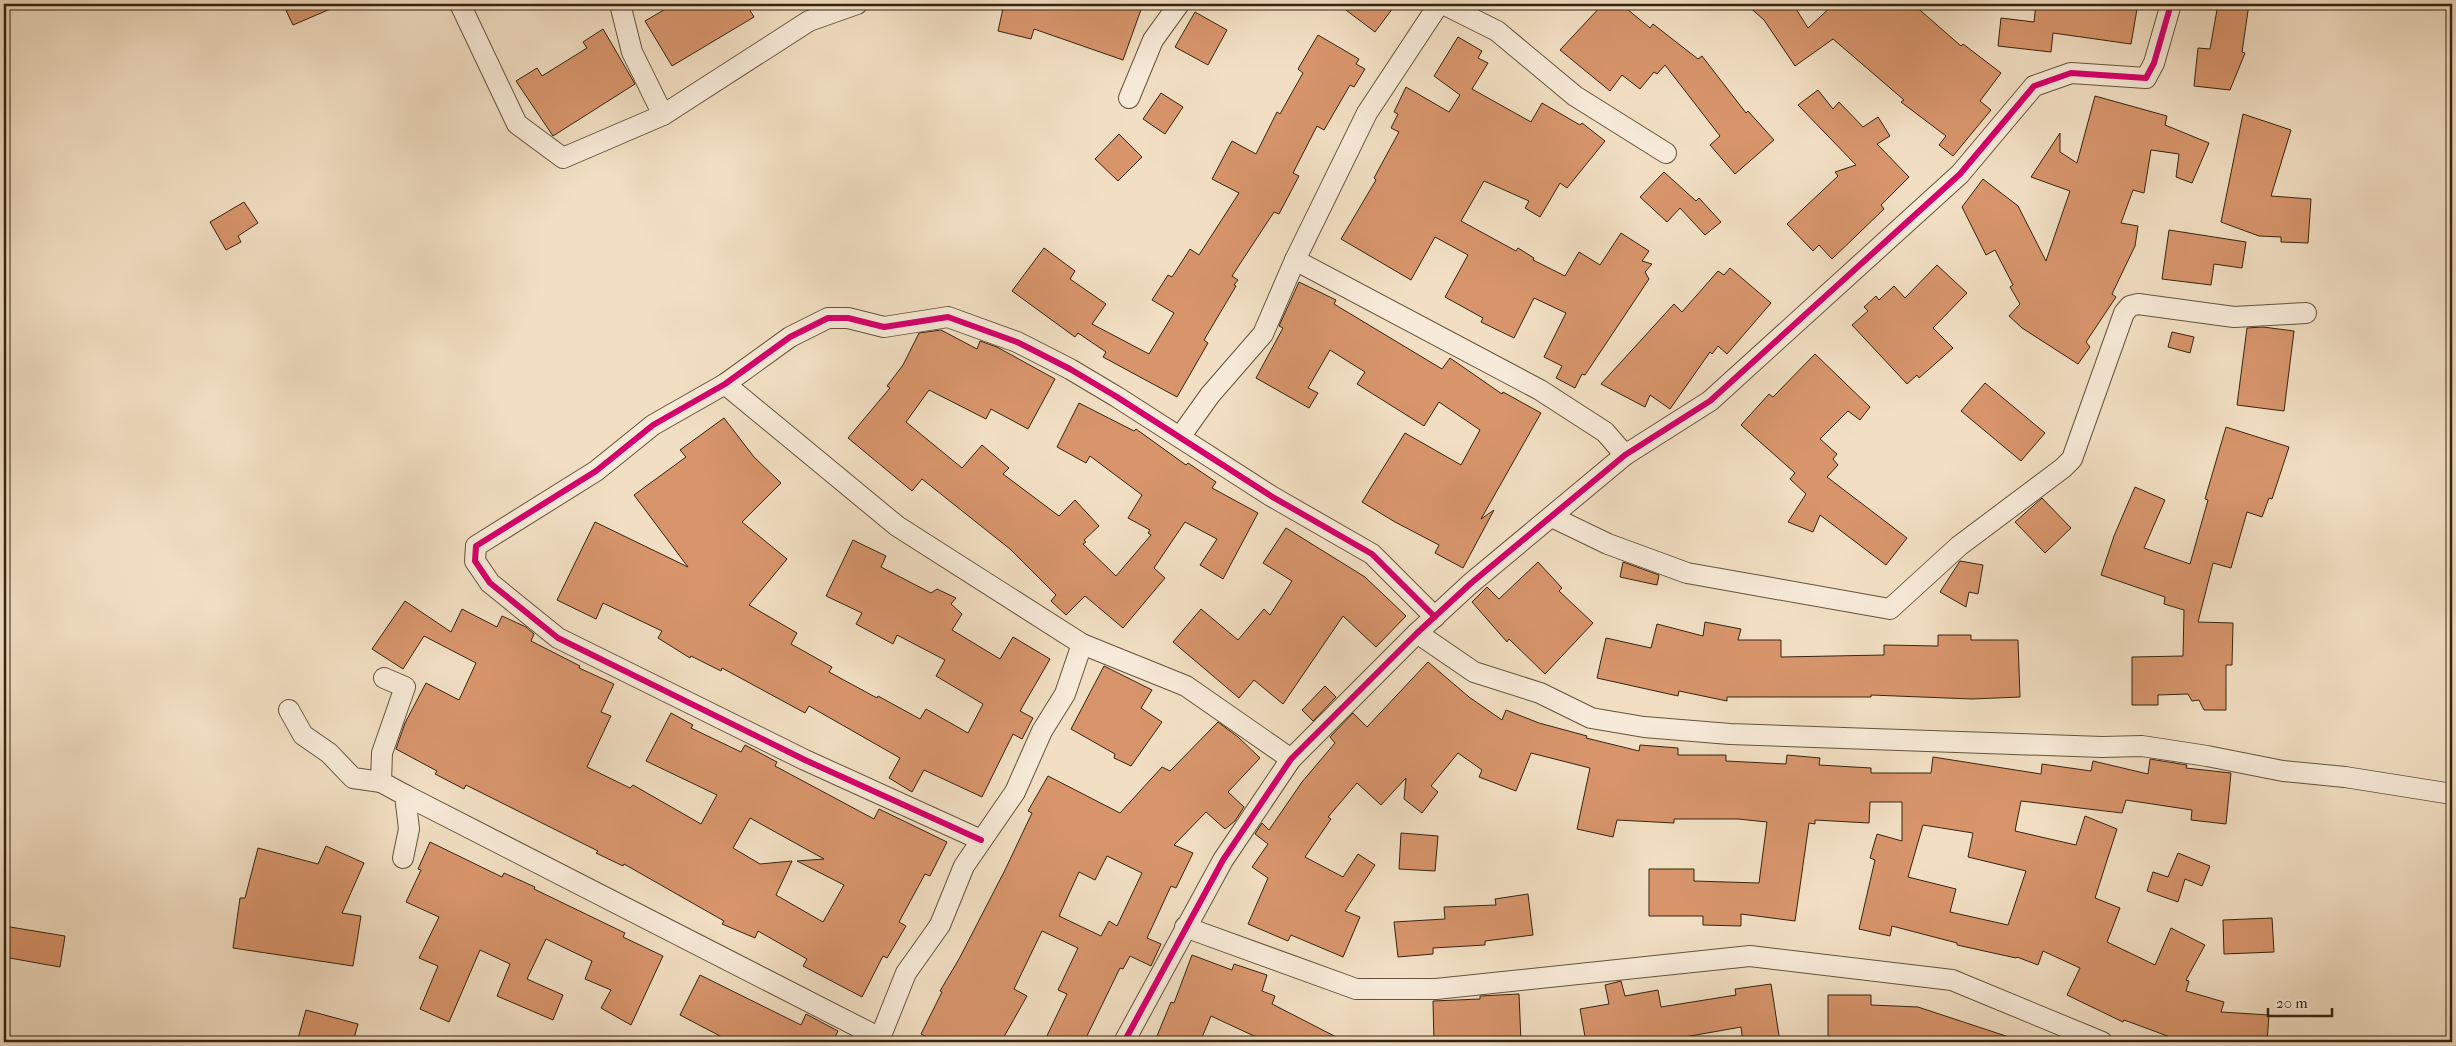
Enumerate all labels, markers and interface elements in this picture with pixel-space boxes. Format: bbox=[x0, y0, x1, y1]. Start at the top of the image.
scale bar bbox=[2268, 986, 2332, 1018]
text: 20 m bbox=[2276, 994, 2308, 1012]

